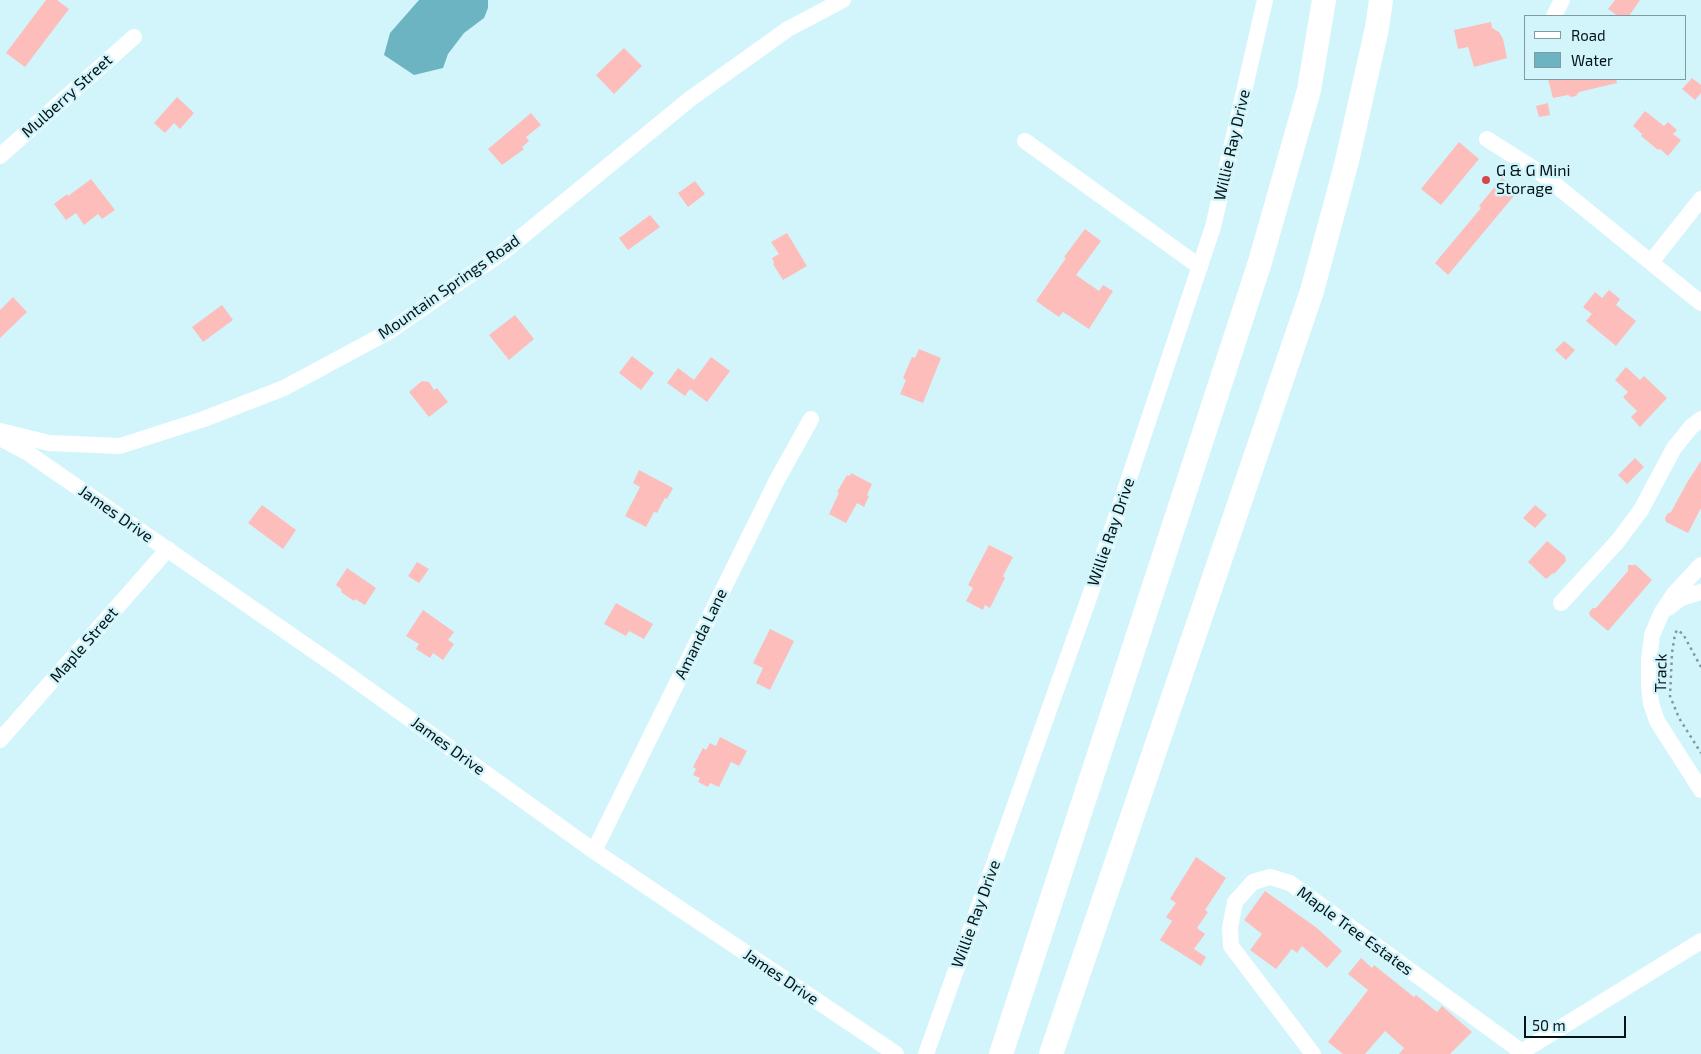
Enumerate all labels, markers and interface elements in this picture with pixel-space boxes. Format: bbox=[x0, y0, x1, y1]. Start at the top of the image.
legend bbox=[1524, 15, 1686, 80]
text: Road bbox=[1571, 26, 1606, 44]
street label: Mulberry Street bbox=[18, 50, 116, 142]
text: Water bbox=[1571, 51, 1613, 69]
street label: Willie Ray Drive bbox=[1210, 88, 1254, 202]
place label: G & G Mini Storage bbox=[1496, 161, 1570, 199]
marker: G & G Mini Storage bbox=[1480, 174, 1492, 186]
street label: Mountain Springs Road bbox=[374, 231, 524, 343]
street label: Willie Ray Drive bbox=[1083, 475, 1139, 589]
street label: James Drive bbox=[75, 481, 157, 547]
street label: Amanda Lane bbox=[671, 586, 731, 682]
street label: Maple Street bbox=[46, 603, 122, 687]
street label: Track bbox=[1651, 653, 1671, 693]
street label: James Drive bbox=[407, 713, 489, 779]
street label: Willie Ray Drive bbox=[948, 857, 1004, 971]
street label: Maple Tree Estates bbox=[1293, 883, 1417, 979]
street label: James Drive bbox=[740, 945, 822, 1009]
scale bar bbox=[1526, 1006, 1628, 1038]
text: 50 m bbox=[1532, 1016, 1566, 1034]

